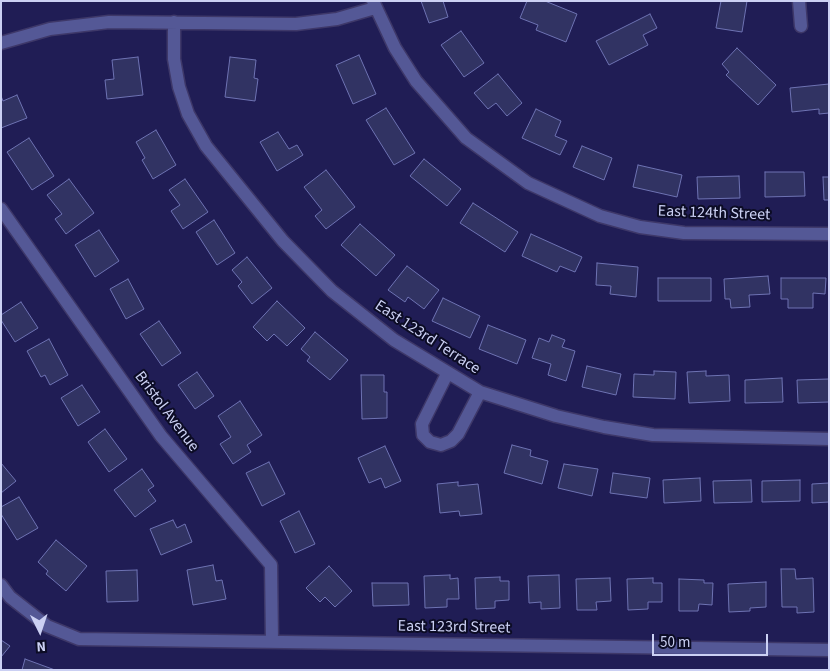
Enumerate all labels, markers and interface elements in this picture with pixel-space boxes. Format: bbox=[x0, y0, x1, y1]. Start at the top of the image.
street label: East 124th Street bbox=[657, 202, 771, 226]
street label: East 123rd Terrace bbox=[371, 297, 483, 379]
street label: Bristol Avenue bbox=[130, 368, 202, 456]
north arrow bbox=[15, 606, 65, 656]
street label: East 123rd Street bbox=[397, 617, 511, 639]
scale bar bbox=[655, 624, 771, 656]
text: 50 m bbox=[660, 632, 690, 653]
text: N bbox=[36, 636, 46, 656]

